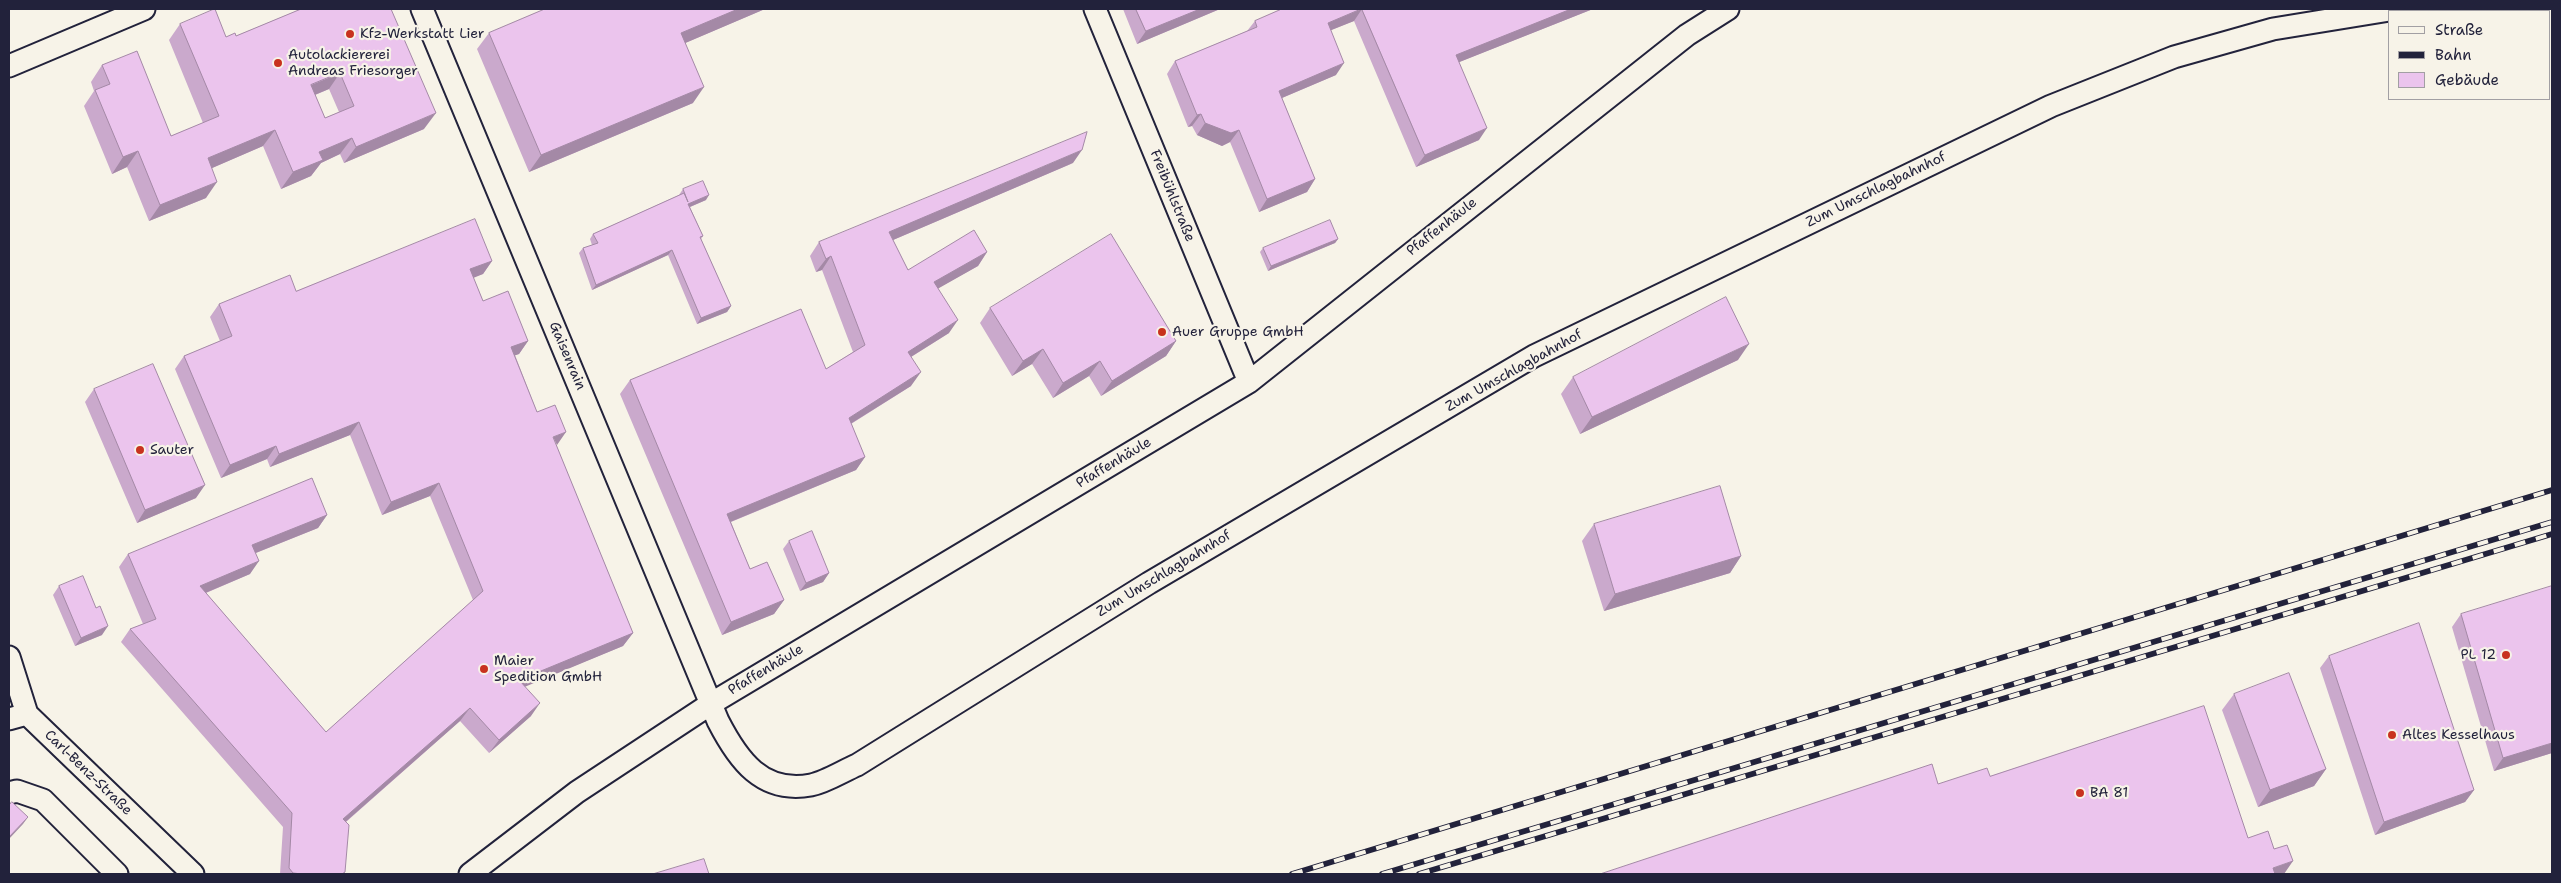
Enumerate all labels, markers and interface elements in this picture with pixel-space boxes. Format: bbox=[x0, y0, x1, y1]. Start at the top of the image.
legend bbox=[2388, 10, 2551, 100]
text: Straße bbox=[2435, 20, 2483, 40]
place label: Kfz-Werkstatt Lier bbox=[360, 26, 484, 42]
marker: Kfz-Werkstatt Lier bbox=[344, 28, 356, 40]
text: Bahn bbox=[2435, 45, 2471, 65]
place label: Autolackiererei Andreas Friesorger bbox=[288, 47, 418, 80]
marker: Autolackiererei Andreas Friesorger bbox=[272, 57, 284, 69]
text: Gebäude bbox=[2435, 70, 2499, 90]
street label: Freibühlstraße bbox=[1146, 148, 1198, 244]
street label: Zum Umschlagbahnhof bbox=[1803, 149, 1949, 231]
street label: Pfaffenhäule bbox=[1403, 194, 1481, 260]
street label: Gaisenrain bbox=[545, 319, 589, 393]
place label: Auer Gruppe GmbH bbox=[1172, 324, 1304, 340]
marker: Auer Gruppe GmbH bbox=[1156, 326, 1168, 338]
street label: Zum Umschlagbahnhof bbox=[1443, 326, 1585, 416]
street label: Pfaffenhäule bbox=[1073, 434, 1155, 492]
place label: Sauter bbox=[150, 442, 194, 458]
marker: Sauter bbox=[134, 444, 146, 456]
street label: Zum Umschlagbahnhof bbox=[1094, 527, 1234, 621]
street label: Pfaffenhäule bbox=[725, 641, 807, 699]
place label: PL 12 bbox=[2461, 647, 2496, 663]
marker: PL 12 bbox=[2500, 649, 2512, 661]
place label: Maier Spedition GmbH bbox=[494, 653, 602, 686]
marker: Maier Spedition GmbH bbox=[478, 663, 490, 675]
street label: Carl-Benz-Straße bbox=[41, 727, 135, 819]
place label: Altes Kesselhaus bbox=[2402, 727, 2515, 743]
marker: Altes Kesselhaus bbox=[2386, 729, 2398, 741]
place label: BA 81 bbox=[2090, 785, 2128, 801]
marker: BA 81 bbox=[2074, 787, 2086, 799]

